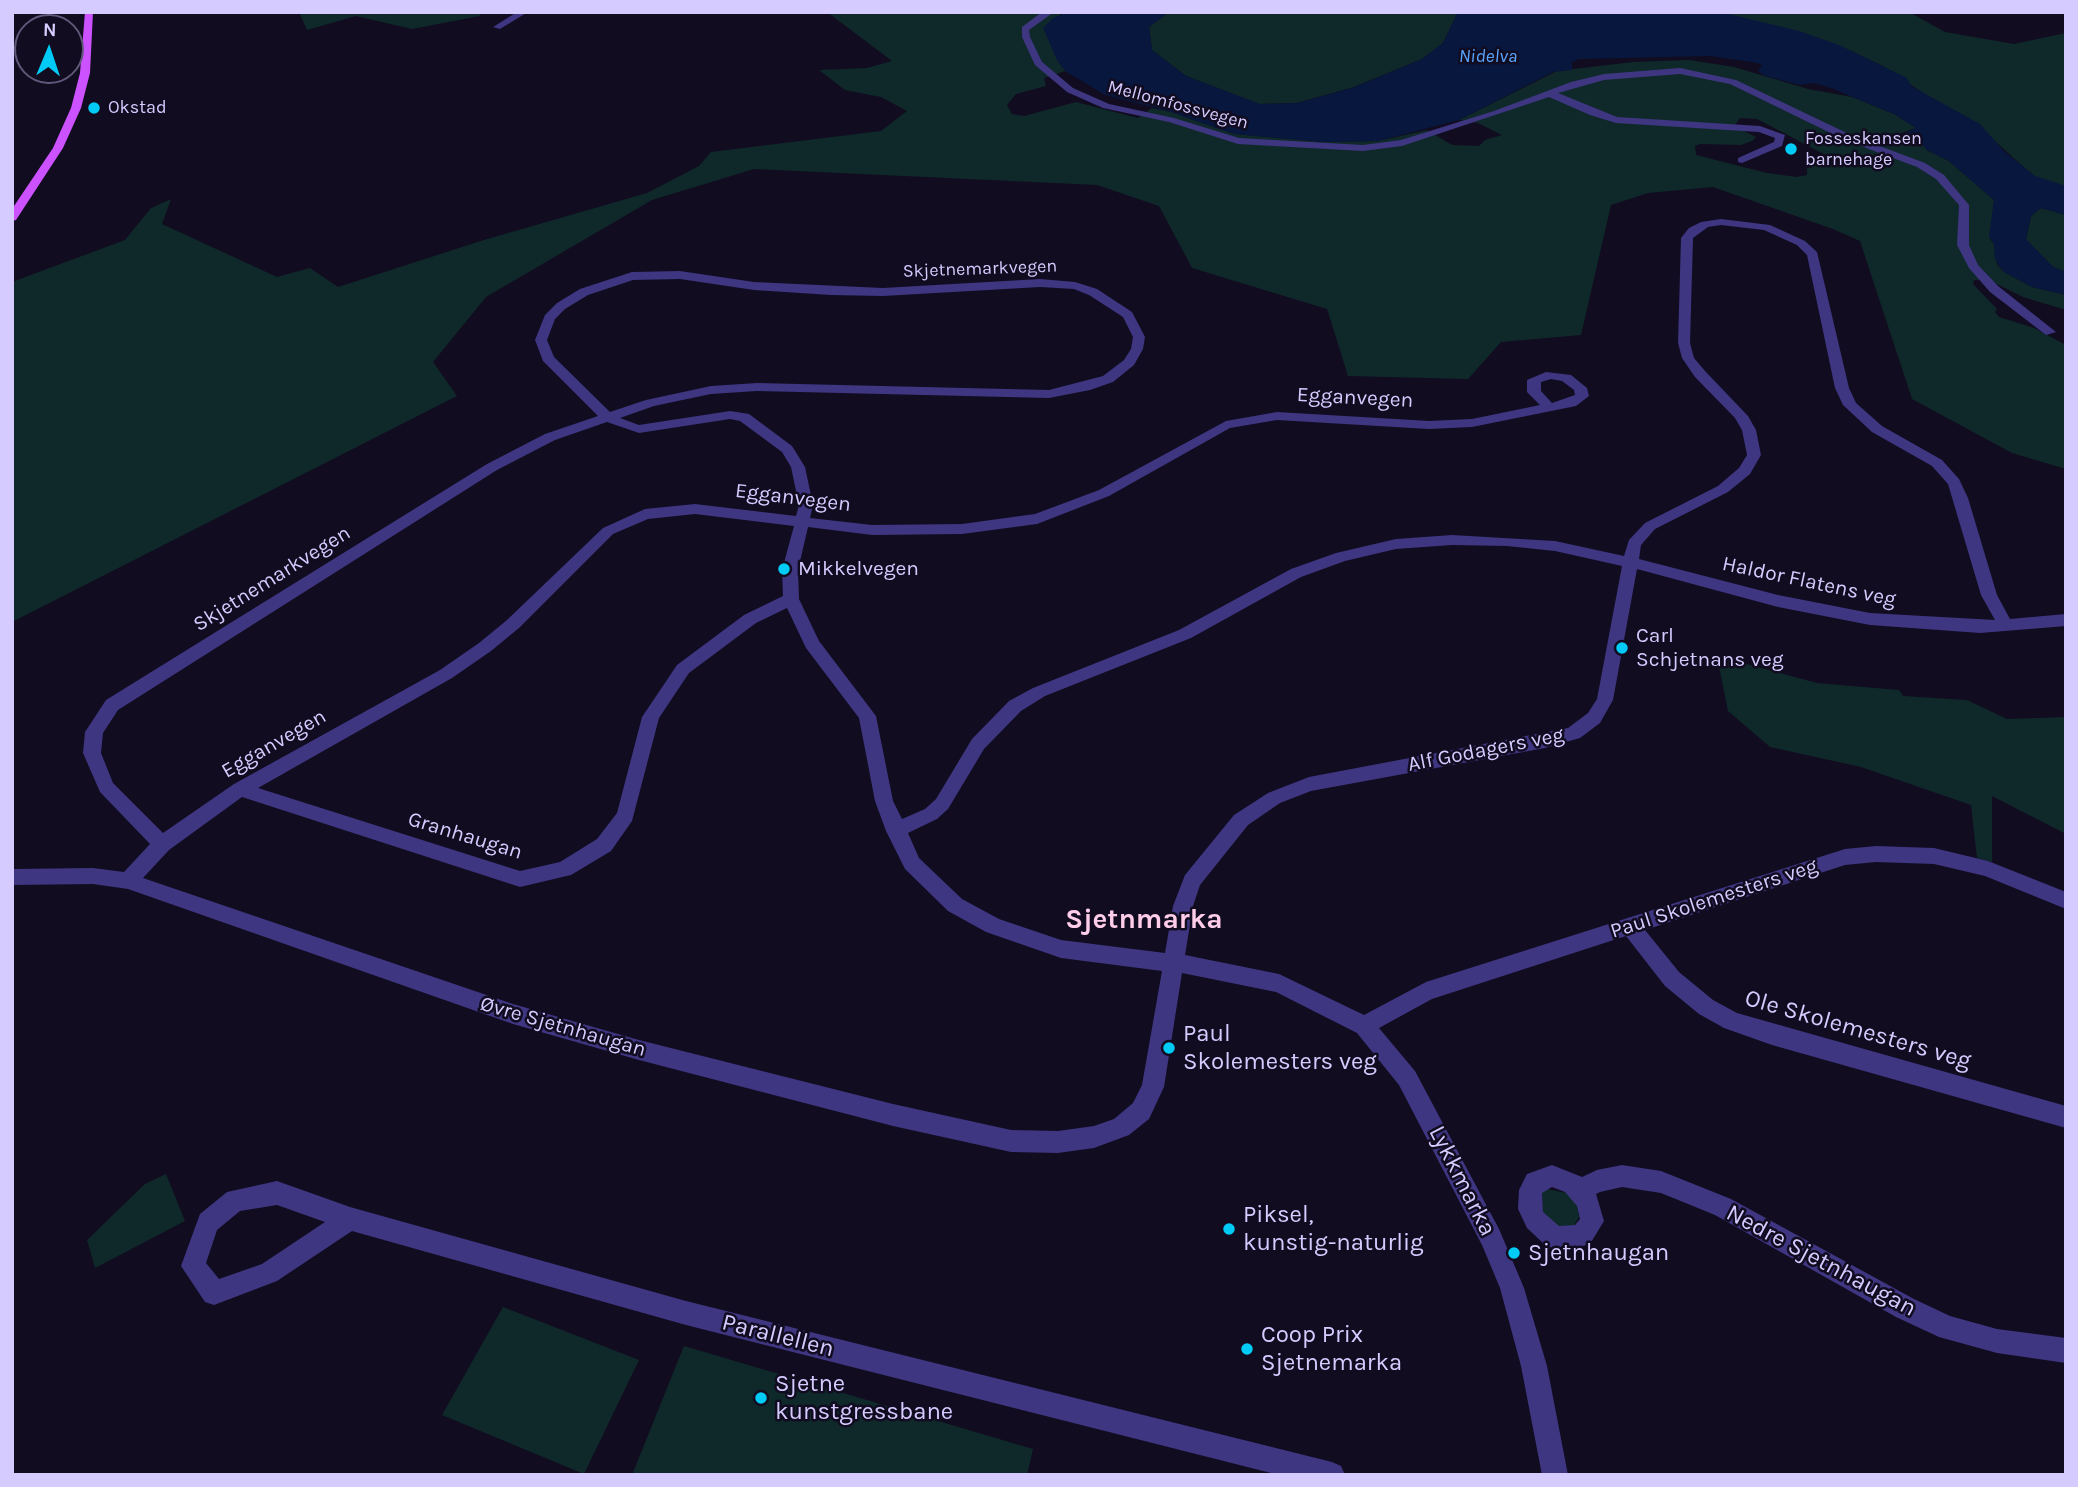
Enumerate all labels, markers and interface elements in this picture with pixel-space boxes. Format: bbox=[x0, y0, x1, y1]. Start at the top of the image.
north arrow bbox=[14, 14, 84, 84]
text: N bbox=[42, 19, 57, 41]
water label: Nidelva bbox=[1459, 46, 1517, 68]
street label: Mellomfossvegen bbox=[1105, 76, 1251, 134]
place label: Okstad bbox=[108, 97, 167, 119]
marker: Okstad bbox=[86, 100, 102, 116]
place label: Fosseskansen barnehage bbox=[1805, 128, 1922, 170]
marker: Fosseskansen barnehage bbox=[1783, 141, 1799, 157]
street label: Skjetnemarkvegen bbox=[902, 256, 1058, 282]
street label: Egganvegen bbox=[1296, 382, 1414, 414]
street label: Egganvegen bbox=[734, 478, 852, 518]
street label: Skjetnemarkvegen bbox=[189, 521, 355, 637]
street label: Haldor Flatens veg bbox=[1720, 551, 1898, 613]
place label: Mikkelvegen bbox=[798, 556, 919, 582]
marker: Mikkelvegen bbox=[776, 561, 792, 577]
place label: Carl Schjetnans veg bbox=[1636, 623, 1784, 673]
marker: Carl Schjetnans veg bbox=[1614, 640, 1630, 656]
street label: Egganvegen bbox=[217, 704, 331, 784]
street label: Alf Godagers veg bbox=[1406, 723, 1566, 777]
street label: Granhaugan bbox=[405, 807, 525, 865]
street label: Paul Skolemesters veg bbox=[1607, 854, 1821, 944]
district label: Sjetnmarka bbox=[1065, 903, 1223, 937]
street label: Ole Skolemesters veg bbox=[1742, 984, 1974, 1076]
street label: Øvre Sjetnhaugan bbox=[477, 991, 649, 1063]
place label: Paul Skolemesters veg bbox=[1183, 1020, 1377, 1076]
marker: Paul Skolemesters veg bbox=[1161, 1040, 1177, 1056]
street label: Lykkmarka bbox=[1422, 1121, 1502, 1241]
street label: Nedre Sjetnhaugan bbox=[1721, 1199, 1921, 1323]
place label: Piksel, kunstig-naturlig bbox=[1243, 1201, 1424, 1257]
marker: Piksel, kunstig-naturlig bbox=[1221, 1221, 1237, 1237]
place label: Sjetnhaugan bbox=[1528, 1239, 1669, 1267]
marker: Sjetnhaugan bbox=[1506, 1245, 1522, 1261]
street label: Parallellen bbox=[719, 1308, 837, 1364]
place label: Coop Prix Sjetnemarka bbox=[1261, 1321, 1402, 1377]
marker: Coop Prix Sjetnemarka bbox=[1239, 1341, 1255, 1357]
place label: Sjetne kunstgressbane bbox=[775, 1370, 953, 1426]
marker: Sjetne kunstgressbane bbox=[753, 1390, 769, 1406]

